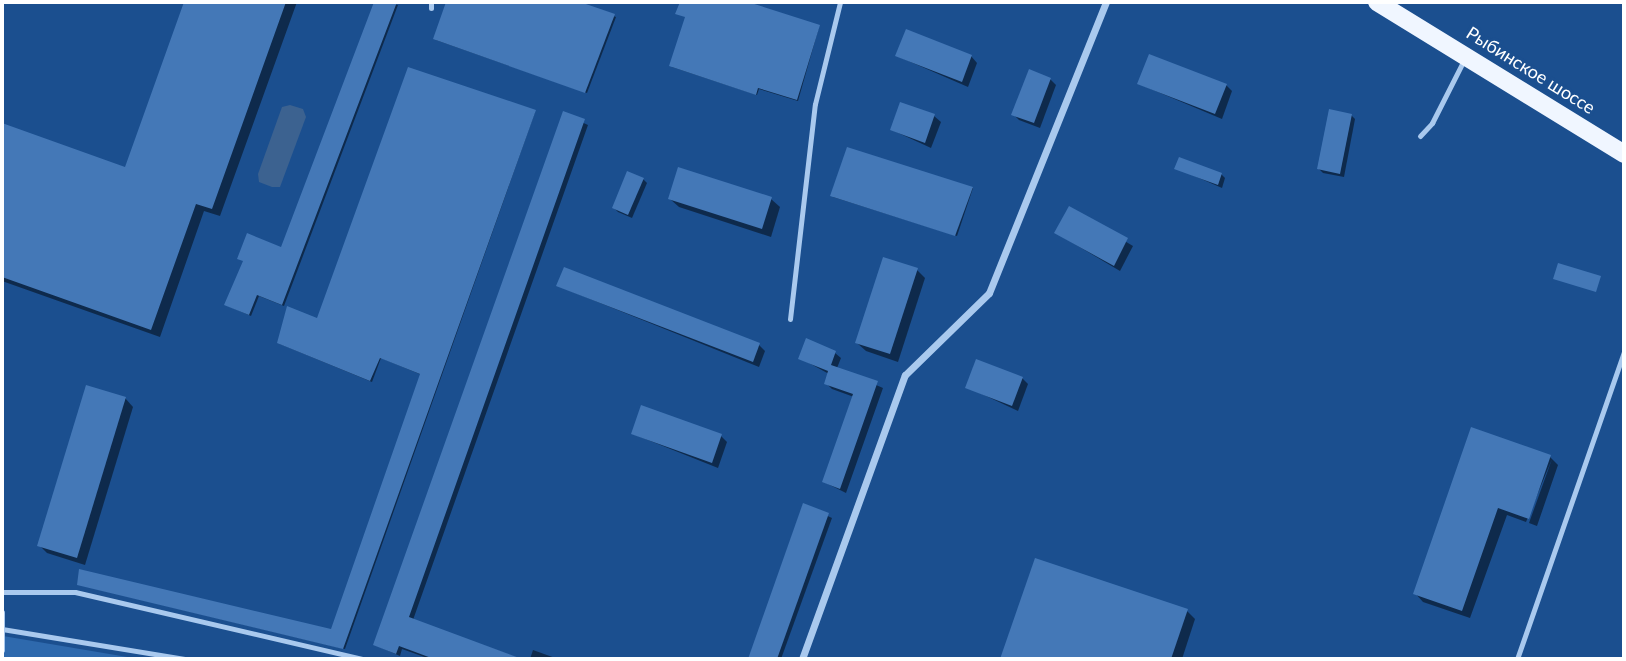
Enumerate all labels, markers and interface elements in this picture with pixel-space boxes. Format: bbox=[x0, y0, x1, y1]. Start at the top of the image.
street label: Рыбинское шоссе bbox=[1463, 22, 1599, 118]

